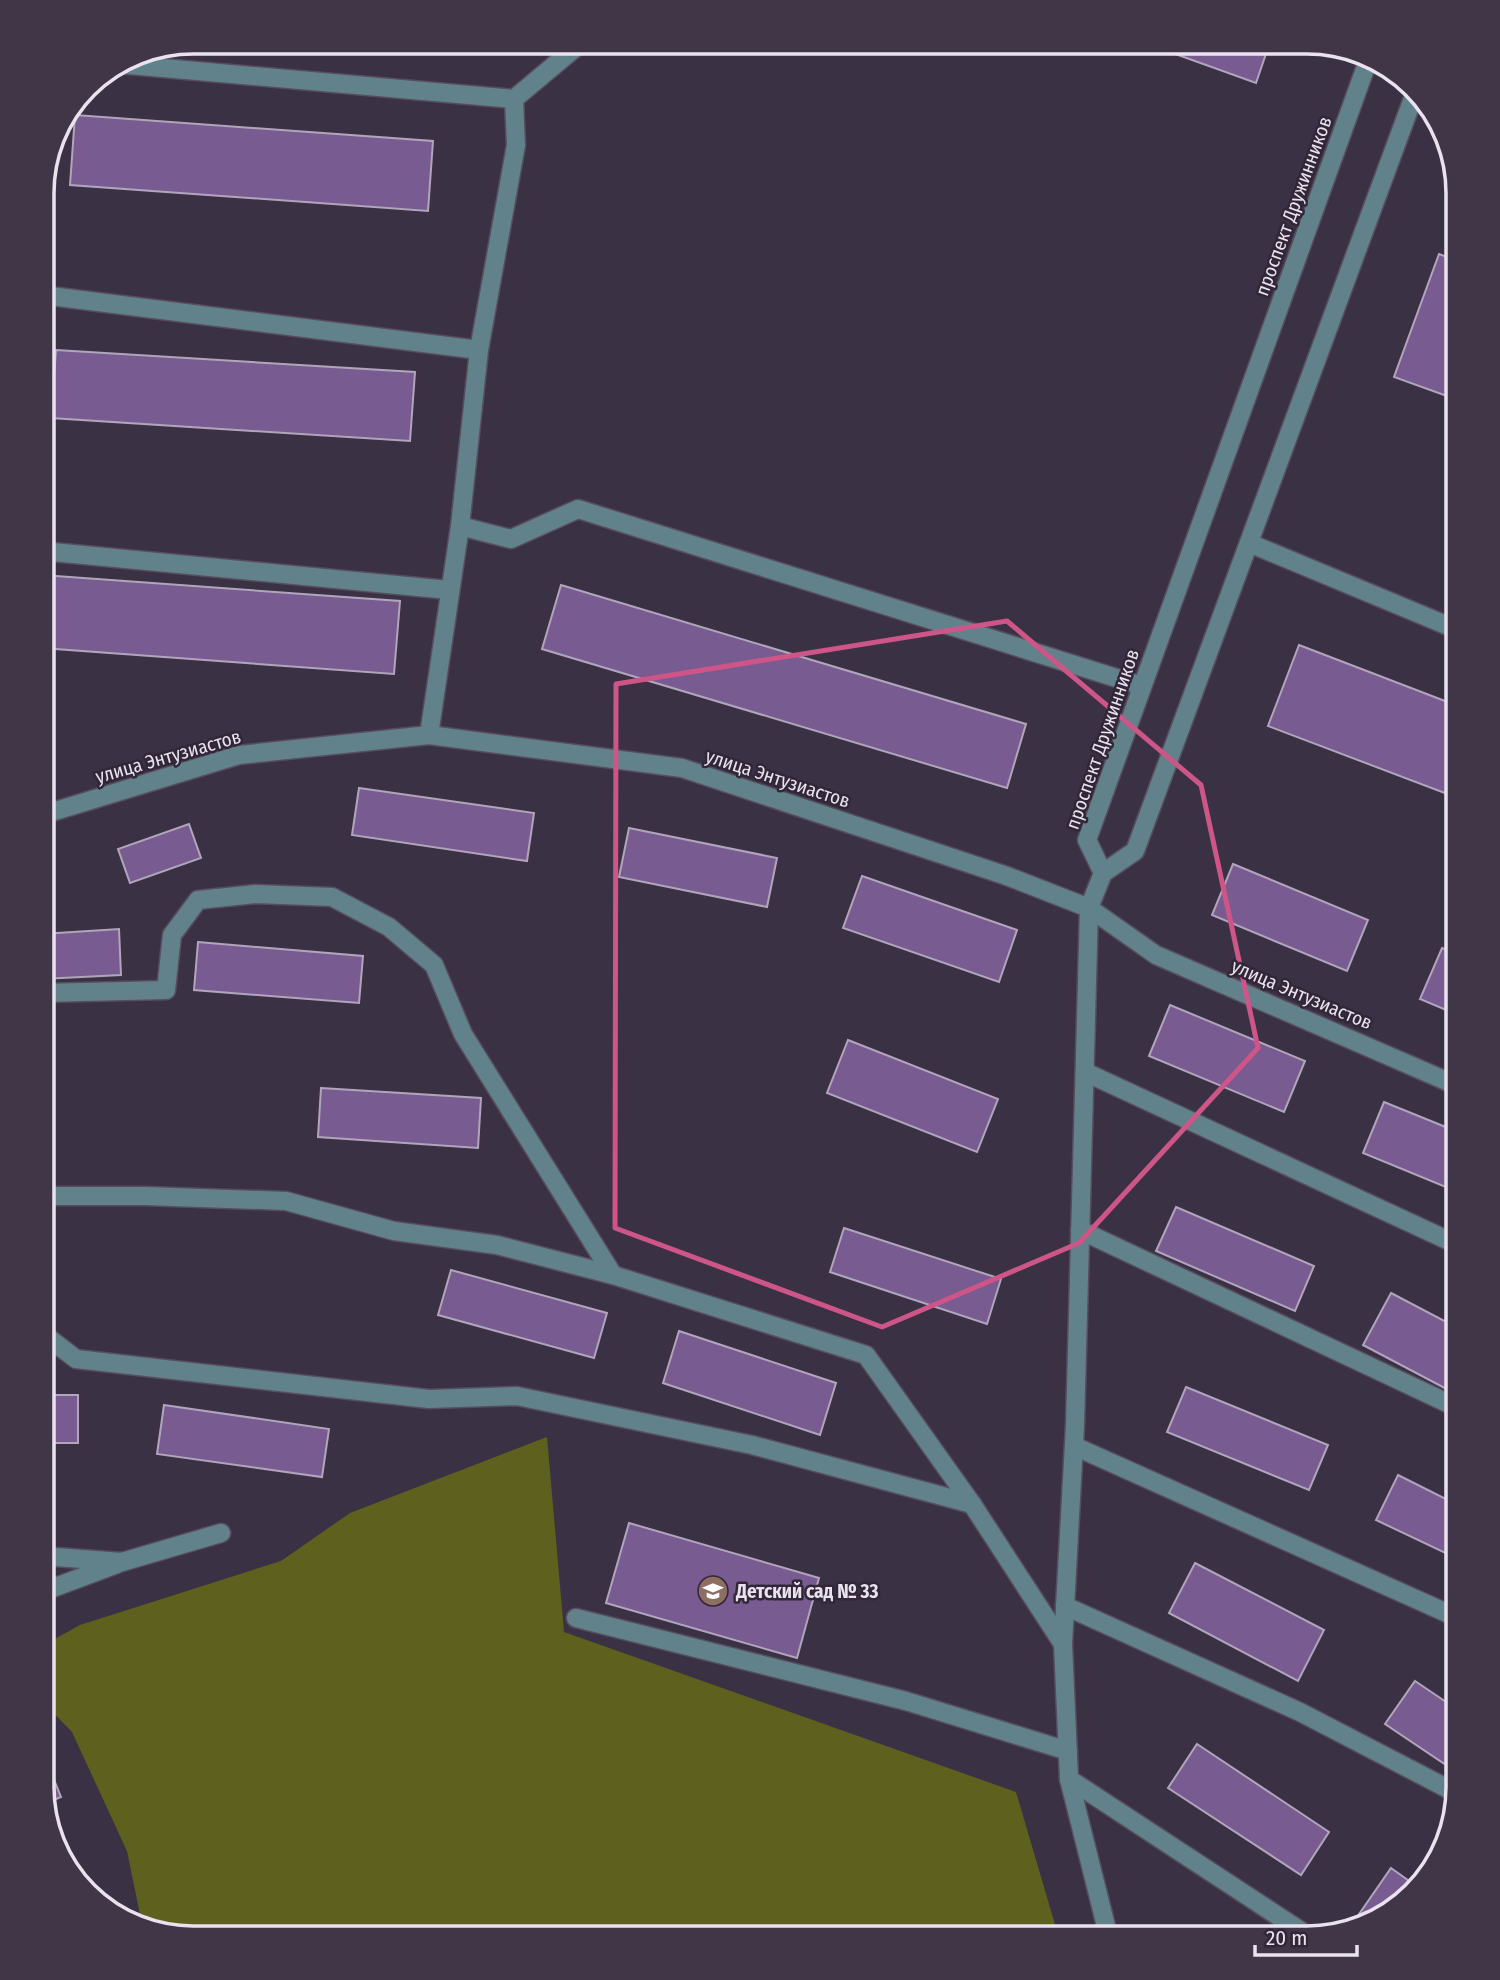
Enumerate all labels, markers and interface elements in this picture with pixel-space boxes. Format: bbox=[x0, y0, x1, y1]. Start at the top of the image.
street label: проспект Дружинников bbox=[1250, 113, 1337, 299]
street label: проспект Дружинников bbox=[1061, 646, 1144, 832]
street label: улица Энтузиастов bbox=[93, 725, 244, 788]
street label: улица Энтузиастов bbox=[703, 744, 853, 813]
street label: улица Энтузиастов bbox=[1228, 955, 1375, 1034]
school or university icon: Детский сад № 33 bbox=[696, 1574, 730, 1608]
place label: Детский сад № 33 bbox=[735, 1580, 879, 1603]
scale bar bbox=[1255, 1913, 1356, 1957]
text: 20 m bbox=[1266, 1925, 1307, 1951]

